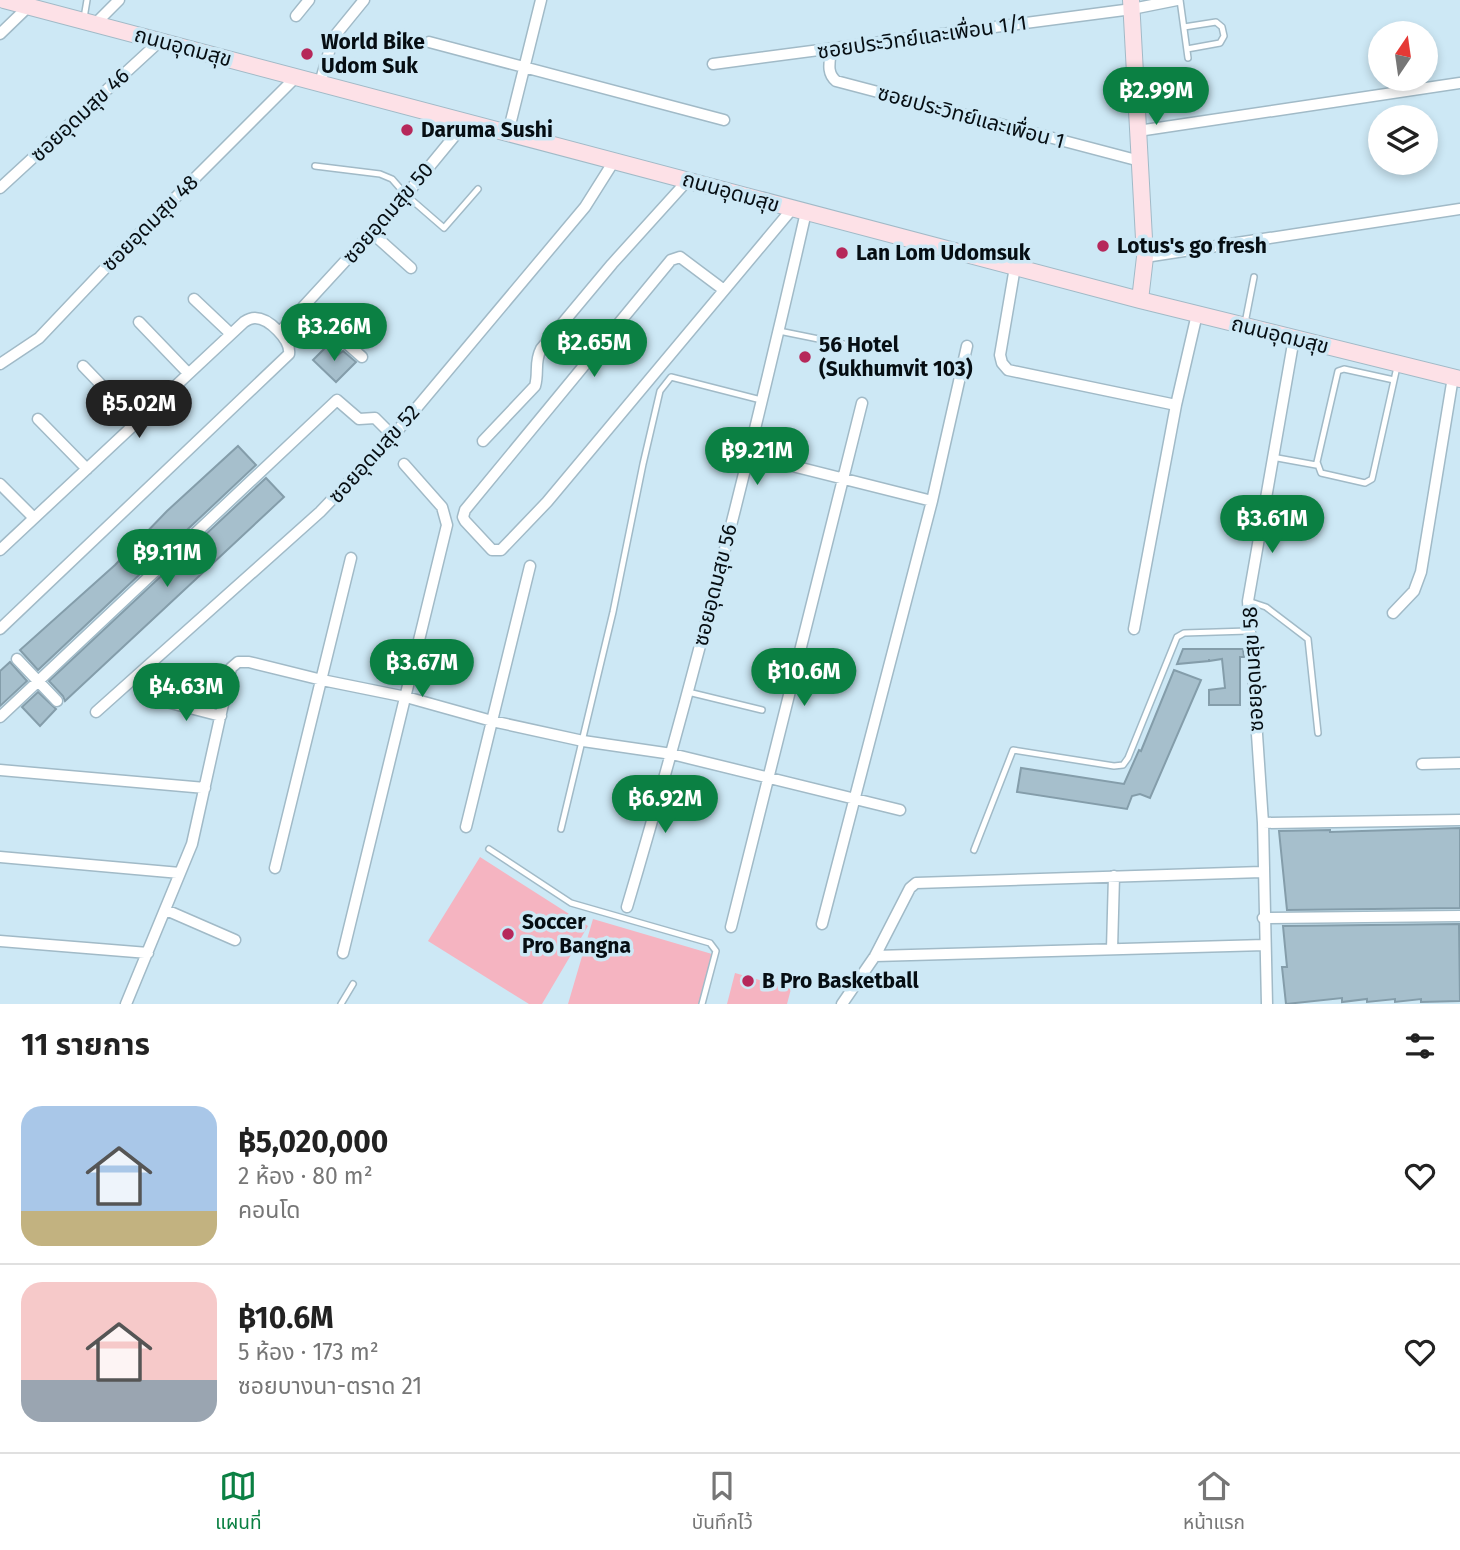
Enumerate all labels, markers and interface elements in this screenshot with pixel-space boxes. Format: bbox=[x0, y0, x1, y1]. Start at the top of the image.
street label: ซอยประวิทย์และเพื่อน 1/1 bbox=[815, 7, 1028, 65]
north arrow bbox=[1368, 21, 1438, 91]
map controls bbox=[1368, 21, 1438, 175]
street label: ถนนอุดมสุข bbox=[131, 22, 235, 72]
place label: World Bike Udom Suk bbox=[321, 29, 425, 79]
marker: World Bike Udom Suk bbox=[299, 46, 315, 62]
street label: ซอยอุดมสุข 46 bbox=[25, 63, 135, 167]
pin: ฿2.99M bbox=[1099, 68, 1213, 127]
text: ฿2.99M bbox=[1119, 76, 1193, 104]
street label: ซอยประวิทย์และเพื่อน 1 bbox=[875, 78, 1068, 154]
button: layers bbox=[1368, 105, 1438, 175]
place label: Daruma Sushi bbox=[421, 117, 553, 143]
marker: Daruma Sushi bbox=[399, 122, 415, 138]
street label: ซอยอุดมสุข 50 bbox=[337, 157, 439, 269]
street label: ถนนอุดมสุข bbox=[679, 166, 783, 218]
street label: ซอยอุดมสุข 48 bbox=[96, 169, 204, 277]
place label: Lotus's go fresh bbox=[1117, 233, 1267, 259]
marker: Lotus's go fresh bbox=[1095, 238, 1111, 254]
place label: Lan Lom Udomsuk bbox=[856, 240, 1031, 266]
marker: Lan Lom Udomsuk bbox=[834, 245, 850, 261]
pin: ฿3.26M bbox=[277, 304, 391, 363]
street label: ถนนอุดมสุข bbox=[1228, 310, 1332, 360]
text: ฿3.26M bbox=[297, 312, 371, 340]
pin: ฿2.65M bbox=[537, 320, 651, 379]
text: ฿2.65M bbox=[557, 328, 631, 356]
place label: 56 Hotel (Sukhumvit 103) bbox=[819, 332, 973, 382]
marker: 56 Hotel (Sukhumvit 103) bbox=[797, 349, 813, 365]
pin: ฿5.02M bbox=[82, 380, 196, 440]
text: ฿5.02M bbox=[102, 389, 176, 417]
street label: ซอยอุดมสุข 52 bbox=[323, 399, 425, 509]
pin: ฿9.21M bbox=[700, 428, 814, 487]
text: ฿9.21M bbox=[721, 436, 793, 464]
pin: ฿3.61M bbox=[1215, 496, 1329, 555]
text: ฿3.61M bbox=[1236, 504, 1308, 532]
street label: ซอยอุดมสุข 56 bbox=[687, 521, 743, 649]
pin: ฿9.11M bbox=[110, 530, 224, 589]
text: ฿9.11M bbox=[133, 538, 201, 566]
street label: ซอยอุดมสุข 58 bbox=[1237, 606, 1269, 732]
pin: ฿3.67M bbox=[365, 640, 479, 699]
text: ฿3.67M bbox=[386, 648, 458, 676]
pin: ฿10.6M bbox=[747, 648, 861, 708]
text: ฿10.6M bbox=[767, 657, 841, 685]
pin: ฿4.63M bbox=[129, 664, 243, 723]
text: ฿4.63M bbox=[149, 672, 223, 700]
pin: ฿6.92M bbox=[608, 776, 722, 835]
text: ฿6.92M bbox=[628, 784, 702, 812]
place label: Soccer Pro Bangna bbox=[522, 909, 631, 959]
marker: Soccer Pro Bangna bbox=[500, 926, 516, 942]
place label: B Pro Basketball bbox=[762, 968, 919, 994]
marker: B Pro Basketball bbox=[740, 973, 756, 989]
text: 11 รายการ bbox=[21, 1027, 150, 1063]
icon: filters bbox=[1401, 1027, 1439, 1065]
text: ฿5,020,000 bbox=[238, 1124, 388, 1160]
icon: home bbox=[77, 1134, 161, 1218]
icon: heart bbox=[1401, 1157, 1439, 1195]
text: 2 ห้อง · 80 m² bbox=[238, 1162, 373, 1190]
text: คอนโด bbox=[238, 1196, 300, 1224]
text: ฿10.6M bbox=[238, 1300, 334, 1336]
icon: home bbox=[77, 1310, 161, 1394]
icon: heart bbox=[1401, 1333, 1439, 1371]
text: 5 ห้อง · 173 m² bbox=[238, 1338, 379, 1366]
text: ซอยบางนา-ตราด 21 bbox=[238, 1372, 422, 1400]
tab: แผนที่ bbox=[215, 1467, 261, 1538]
tab: บันทึกไว้ bbox=[692, 1467, 753, 1538]
tab: หน้าแรก bbox=[1183, 1467, 1245, 1538]

